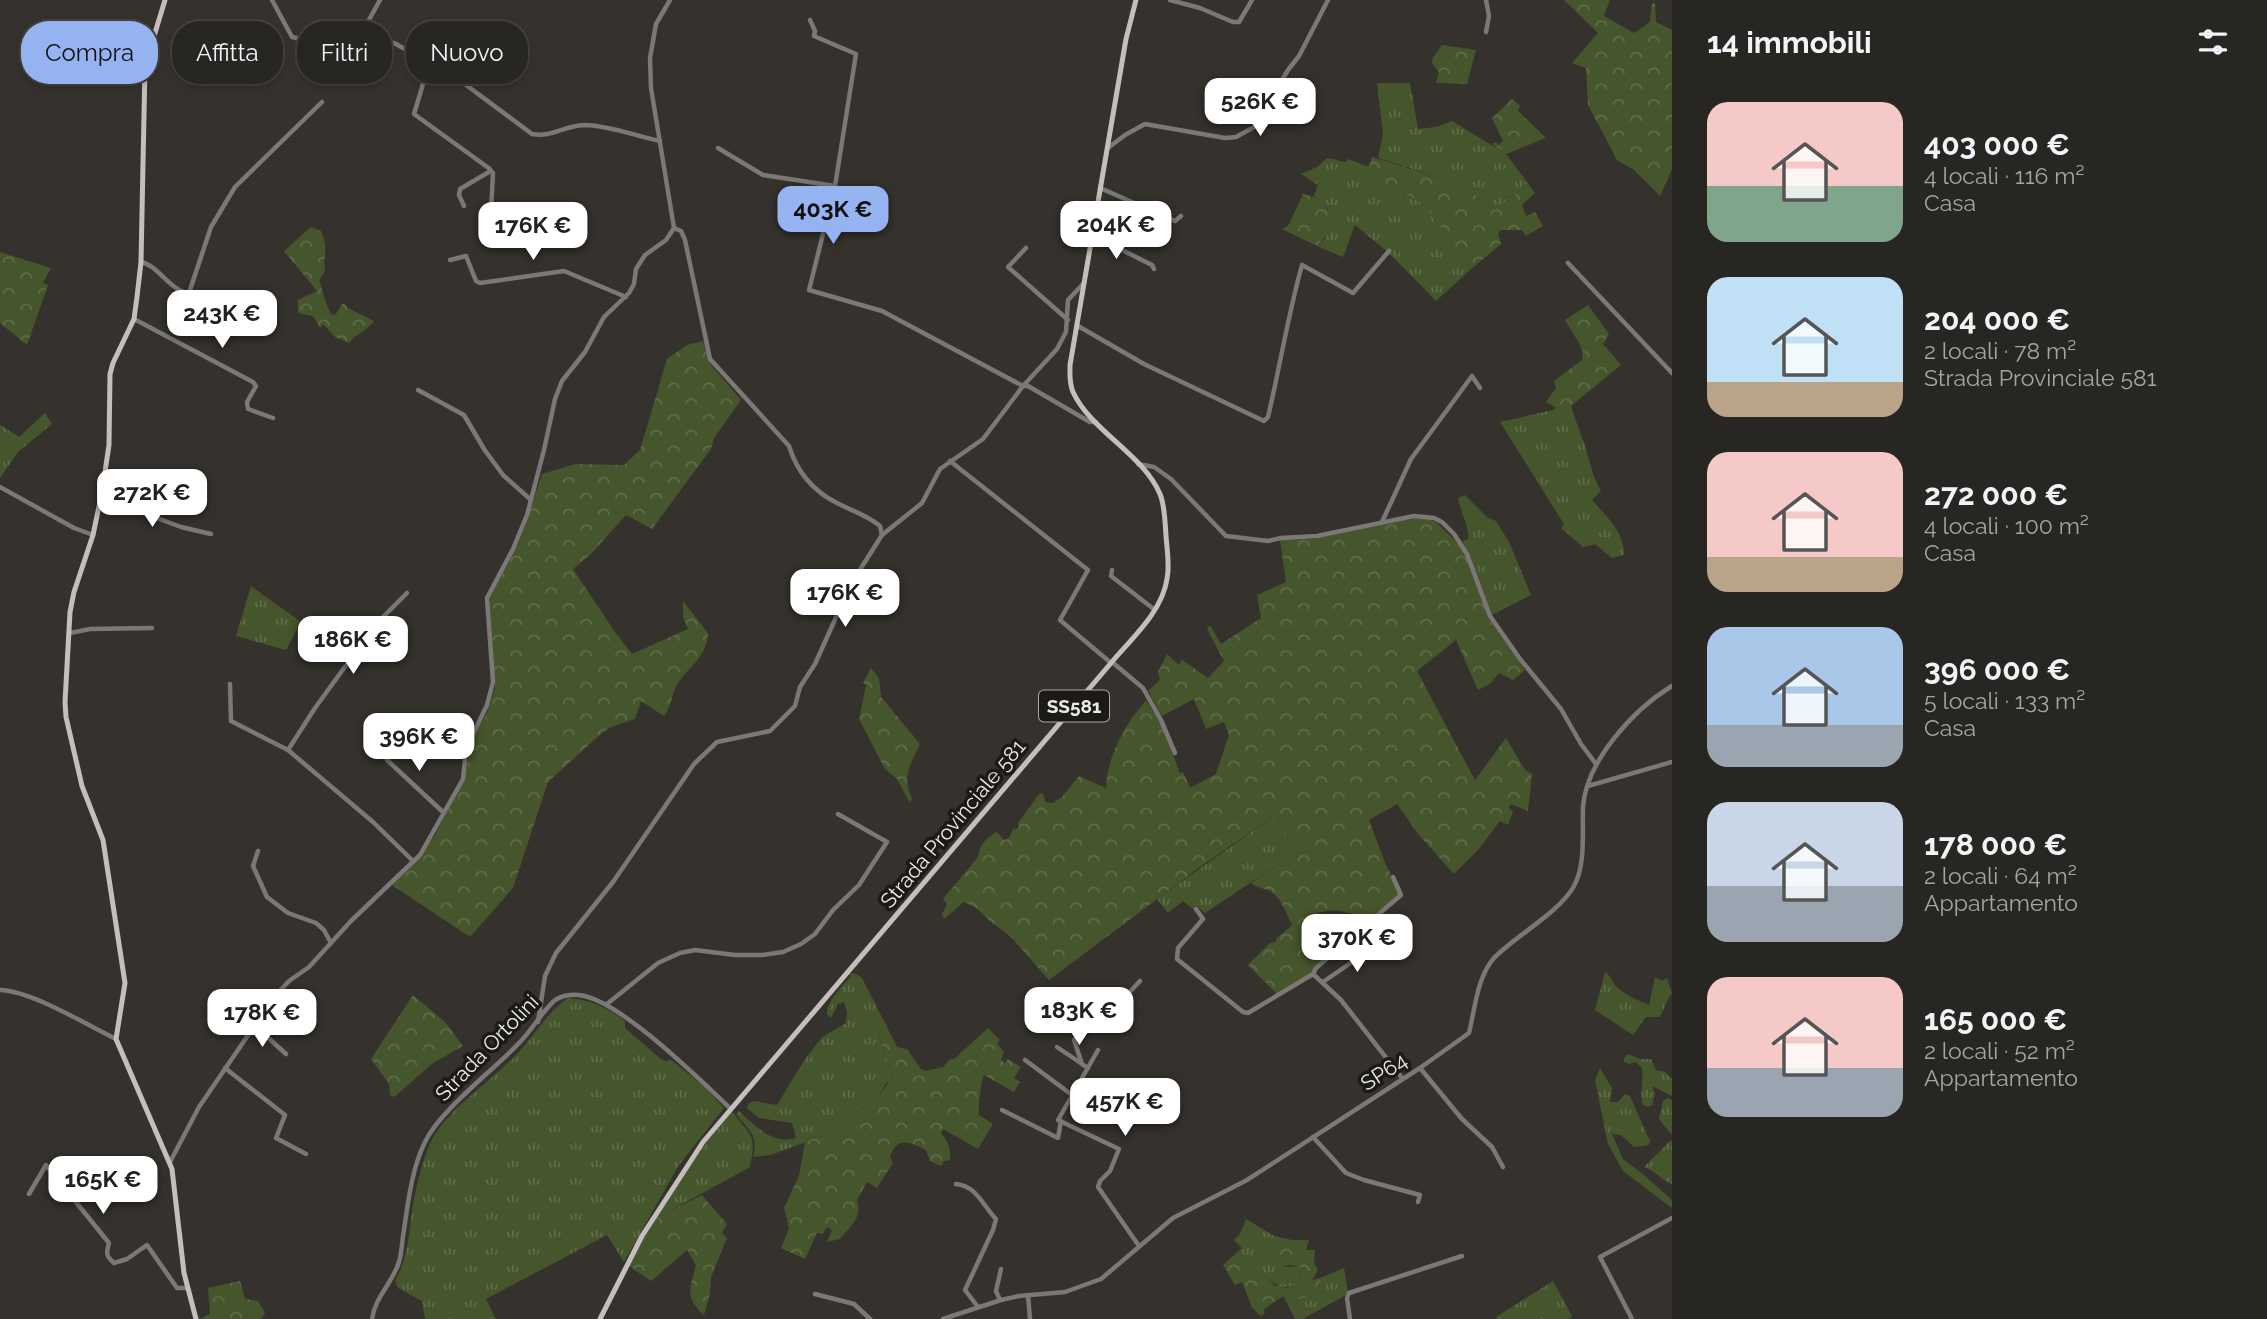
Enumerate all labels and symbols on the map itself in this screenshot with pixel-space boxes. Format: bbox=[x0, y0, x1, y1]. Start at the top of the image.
pin: 526K € bbox=[1203, 78, 1317, 138]
pin: 403K € bbox=[776, 187, 890, 246]
pin: 176K € bbox=[476, 202, 590, 262]
pin: 204K € bbox=[1059, 202, 1173, 261]
pin: 243K € bbox=[165, 290, 279, 350]
pin: 272K € bbox=[95, 470, 209, 529]
pin: 176K € bbox=[788, 570, 902, 629]
pin: 186K € bbox=[296, 616, 410, 676]
road number: SS581 bbox=[1039, 691, 1109, 722]
pin: 396K € bbox=[362, 714, 476, 773]
street label: Strada Provinciale 581 bbox=[875, 734, 1030, 913]
pin: 370K € bbox=[1300, 914, 1414, 974]
pin: 183K € bbox=[1022, 988, 1136, 1047]
street label: Strada Ortolini bbox=[430, 989, 543, 1106]
pin: 178K € bbox=[205, 990, 319, 1049]
street label: SP64 bbox=[1356, 1047, 1411, 1096]
pin: 457K € bbox=[1068, 1078, 1182, 1138]
pin: 165K € bbox=[46, 1156, 160, 1216]

